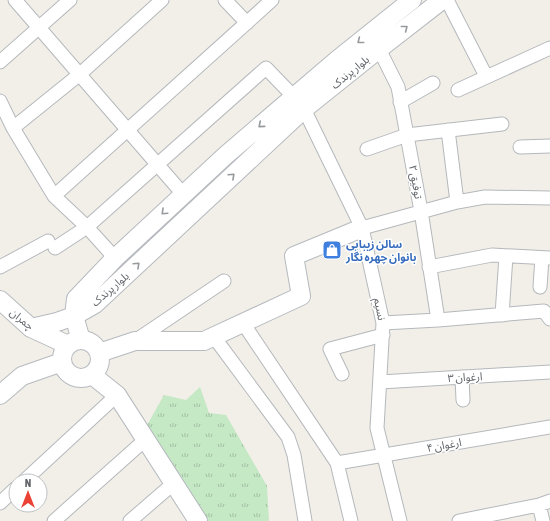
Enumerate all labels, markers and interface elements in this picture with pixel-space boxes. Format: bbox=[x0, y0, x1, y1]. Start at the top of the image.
one-way arrow bbox=[400, 26, 407, 33]
one-way arrow bbox=[357, 37, 364, 44]
street label: بلوار پرندک bbox=[329, 53, 373, 93]
one-way arrow bbox=[258, 121, 265, 128]
street label: توفیق ۲ bbox=[406, 164, 425, 200]
one-way arrow bbox=[227, 174, 235, 181]
one-way arrow bbox=[161, 208, 169, 215]
place label: سالن زیبایی بانوان چهره نگار bbox=[345, 238, 416, 265]
shop icon: سالن زیبایی بانوان چهره نگار bbox=[321, 239, 343, 261]
one-way arrow bbox=[132, 262, 140, 270]
street label: بلوار پرندک bbox=[89, 270, 132, 310]
street label: نسیم bbox=[369, 297, 388, 322]
street label: چمران bbox=[6, 306, 37, 334]
street label: ارغوان ۳ bbox=[447, 370, 483, 385]
street label: ارغوان ۴ bbox=[426, 436, 462, 455]
north arrow bbox=[8, 473, 48, 513]
text: N bbox=[25, 477, 31, 489]

